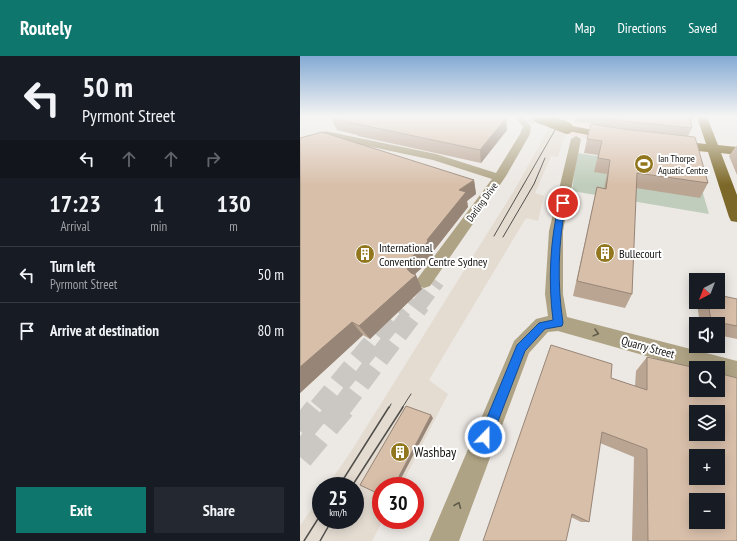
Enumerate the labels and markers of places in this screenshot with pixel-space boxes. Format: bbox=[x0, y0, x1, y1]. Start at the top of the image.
place label: Ian Thorpe Aquatic Centre bbox=[658, 152, 708, 177]
sports icon: Ian Thorpe Aquatic Centre bbox=[633, 153, 655, 175]
pin bbox=[546, 186, 580, 220]
place label: International Convention Centre Sydney bbox=[379, 240, 488, 269]
building icon: Bullecourt bbox=[594, 242, 616, 264]
building icon: International Convention Centre Sydney bbox=[354, 243, 376, 265]
place label: Bullecourt bbox=[619, 246, 662, 261]
building icon: Washbay bbox=[389, 441, 411, 463]
place label: Washbay bbox=[414, 443, 457, 461]

